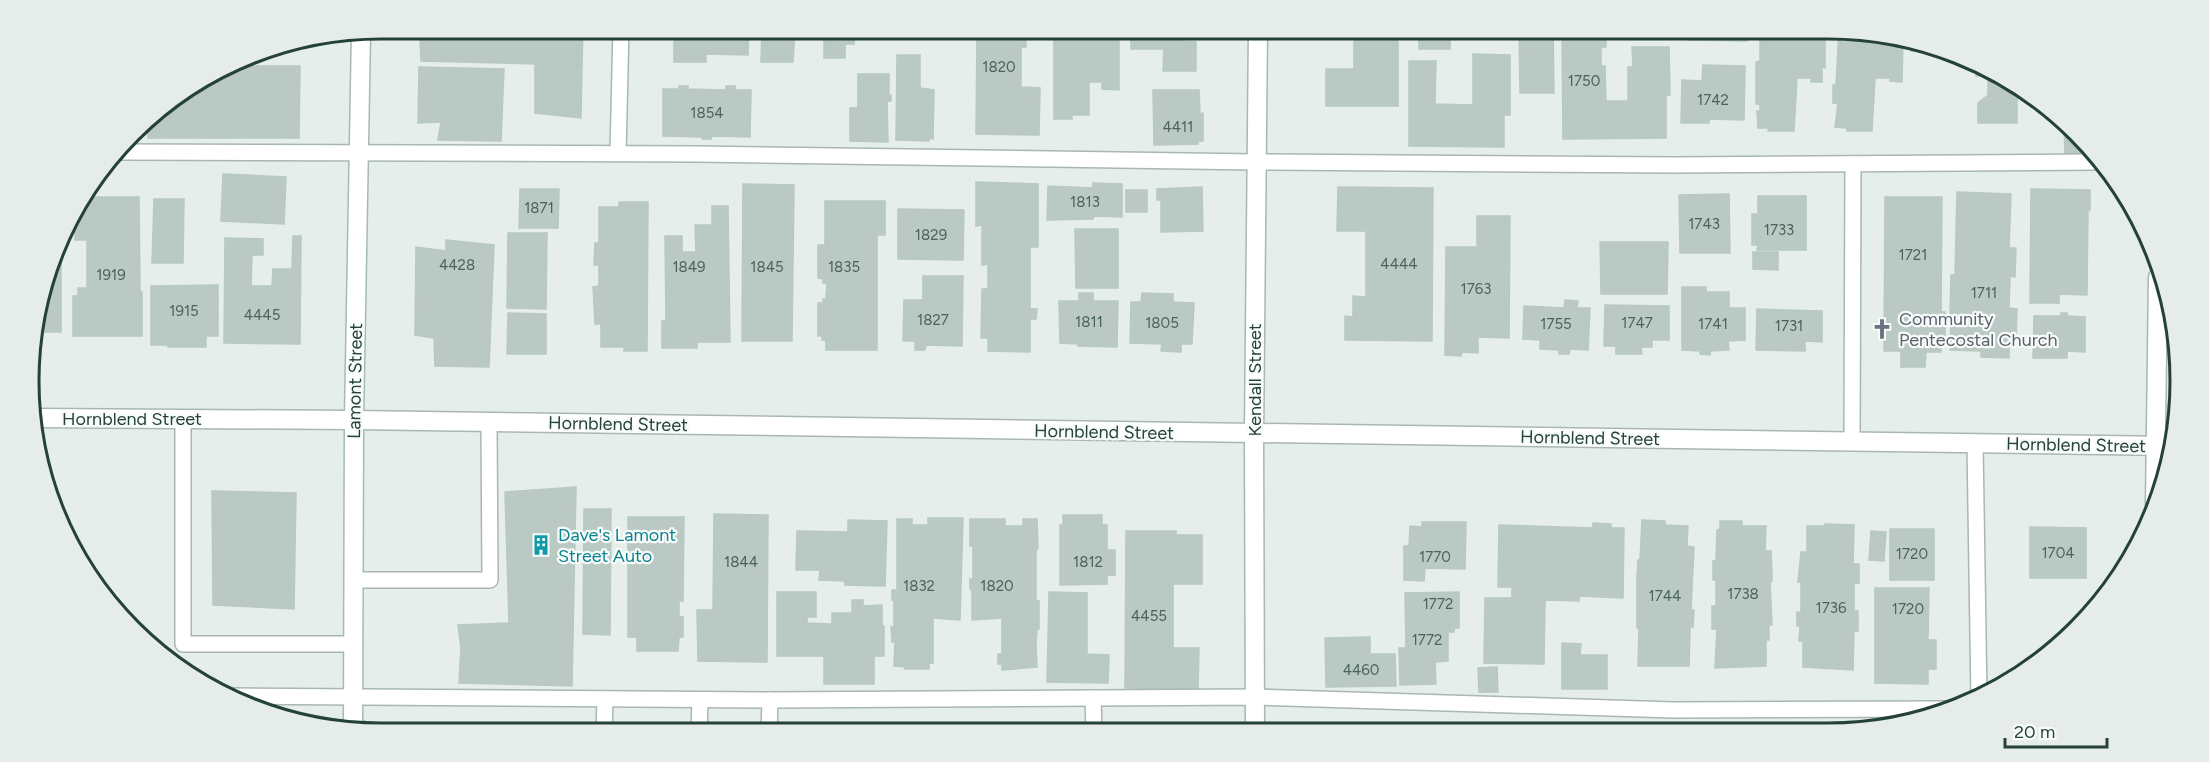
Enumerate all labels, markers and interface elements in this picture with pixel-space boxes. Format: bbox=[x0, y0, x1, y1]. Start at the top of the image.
house number: 1820 bbox=[982, 58, 1016, 76]
house number: 1750 bbox=[1568, 72, 1600, 90]
house number: 1742 bbox=[1697, 91, 1729, 109]
house number: 1854 bbox=[690, 104, 724, 122]
house number: 4411 bbox=[1162, 118, 1194, 136]
house number: 1813 bbox=[1070, 193, 1100, 211]
house number: 1871 bbox=[524, 199, 554, 217]
house number: 1743 bbox=[1688, 215, 1720, 233]
house number: 1733 bbox=[1764, 221, 1794, 239]
house number: 1829 bbox=[915, 226, 947, 244]
house number: 1721 bbox=[1899, 246, 1927, 264]
house number: 4444 bbox=[1380, 255, 1418, 273]
house number: 4428 bbox=[439, 256, 475, 274]
house number: 1849 bbox=[672, 258, 706, 276]
house number: 1845 bbox=[750, 258, 784, 276]
house number: 1835 bbox=[828, 258, 860, 276]
house number: 1919 bbox=[96, 266, 126, 284]
house number: 1763 bbox=[1461, 280, 1491, 298]
house number: 1711 bbox=[1971, 284, 1997, 302]
house number: 1915 bbox=[169, 302, 199, 320]
house number: 4445 bbox=[244, 306, 280, 324]
place label: Community Pentecostal Church bbox=[1899, 308, 2058, 351]
house number: 1827 bbox=[917, 311, 949, 329]
house number: 1811 bbox=[1075, 313, 1103, 331]
house number: 1805 bbox=[1145, 314, 1179, 332]
house number: 1747 bbox=[1621, 314, 1653, 332]
house number: 1755 bbox=[1540, 315, 1572, 333]
house number: 1741 bbox=[1698, 315, 1728, 333]
house number: 1731 bbox=[1775, 317, 1803, 335]
church icon: Community Pentecostal Church bbox=[1870, 317, 1894, 341]
street label: Lamont Street bbox=[343, 323, 367, 439]
street label: Kendall Street bbox=[1244, 323, 1266, 437]
street label: Hornblend Street bbox=[62, 408, 202, 430]
street label: Hornblend Street bbox=[548, 412, 688, 436]
street label: Hornblend Street bbox=[1034, 420, 1174, 444]
street label: Hornblend Street bbox=[1520, 426, 1660, 450]
street label: Hornblend Street bbox=[2006, 433, 2146, 457]
place label: Dave's Lamont Street Auto bbox=[558, 524, 676, 567]
building icon: Dave's Lamont Street Auto bbox=[529, 533, 553, 557]
house number: 1704 bbox=[2041, 544, 2075, 562]
house number: 1720 bbox=[1896, 545, 1928, 563]
house number: 1770 bbox=[1419, 548, 1451, 566]
house number: 1844 bbox=[724, 553, 758, 571]
house number: 1812 bbox=[1073, 553, 1103, 571]
house number: 1832 bbox=[903, 577, 935, 595]
house number: 1820 bbox=[980, 577, 1014, 595]
house number: 1738 bbox=[1727, 585, 1759, 603]
house number: 1744 bbox=[1649, 587, 1681, 605]
house number: 1772 bbox=[1423, 595, 1453, 613]
house number: 1736 bbox=[1816, 599, 1847, 617]
house number: 1720 bbox=[1892, 600, 1924, 618]
house number: 4455 bbox=[1131, 607, 1167, 625]
house number: 1772 bbox=[1412, 631, 1442, 649]
house number: 4460 bbox=[1343, 661, 1379, 679]
scale bar bbox=[2005, 711, 2107, 749]
text: 20 m bbox=[2014, 721, 2055, 743]

